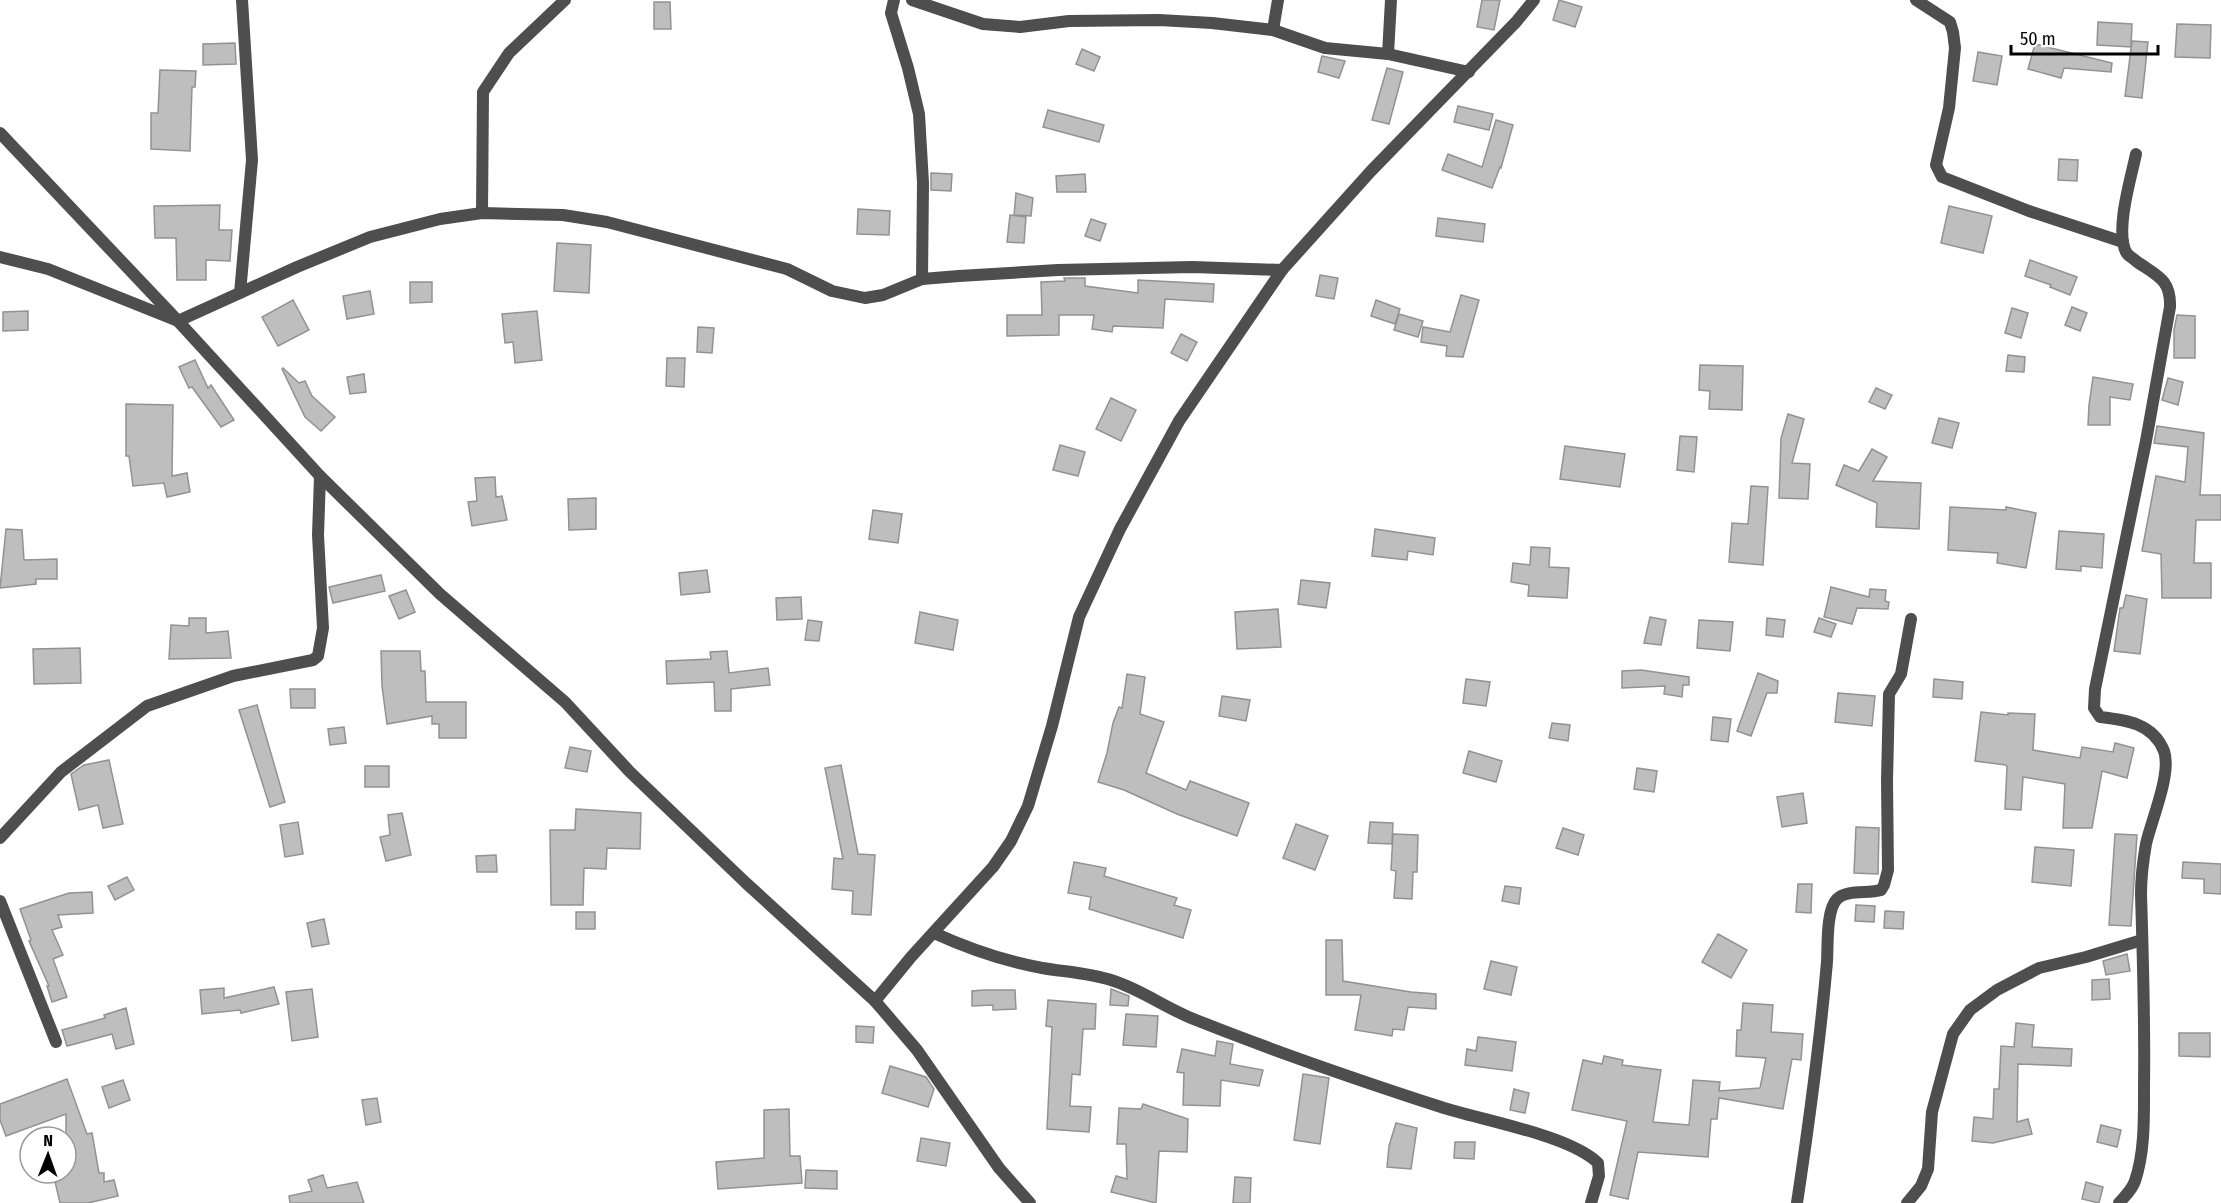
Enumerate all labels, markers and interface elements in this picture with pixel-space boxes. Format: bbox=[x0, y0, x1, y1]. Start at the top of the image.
scale bar bbox=[2011, 18, 2158, 56]
text: 50 m bbox=[2020, 28, 2056, 50]
north arrow bbox=[18, 1125, 78, 1185]
text: N bbox=[43, 1131, 53, 1150]

